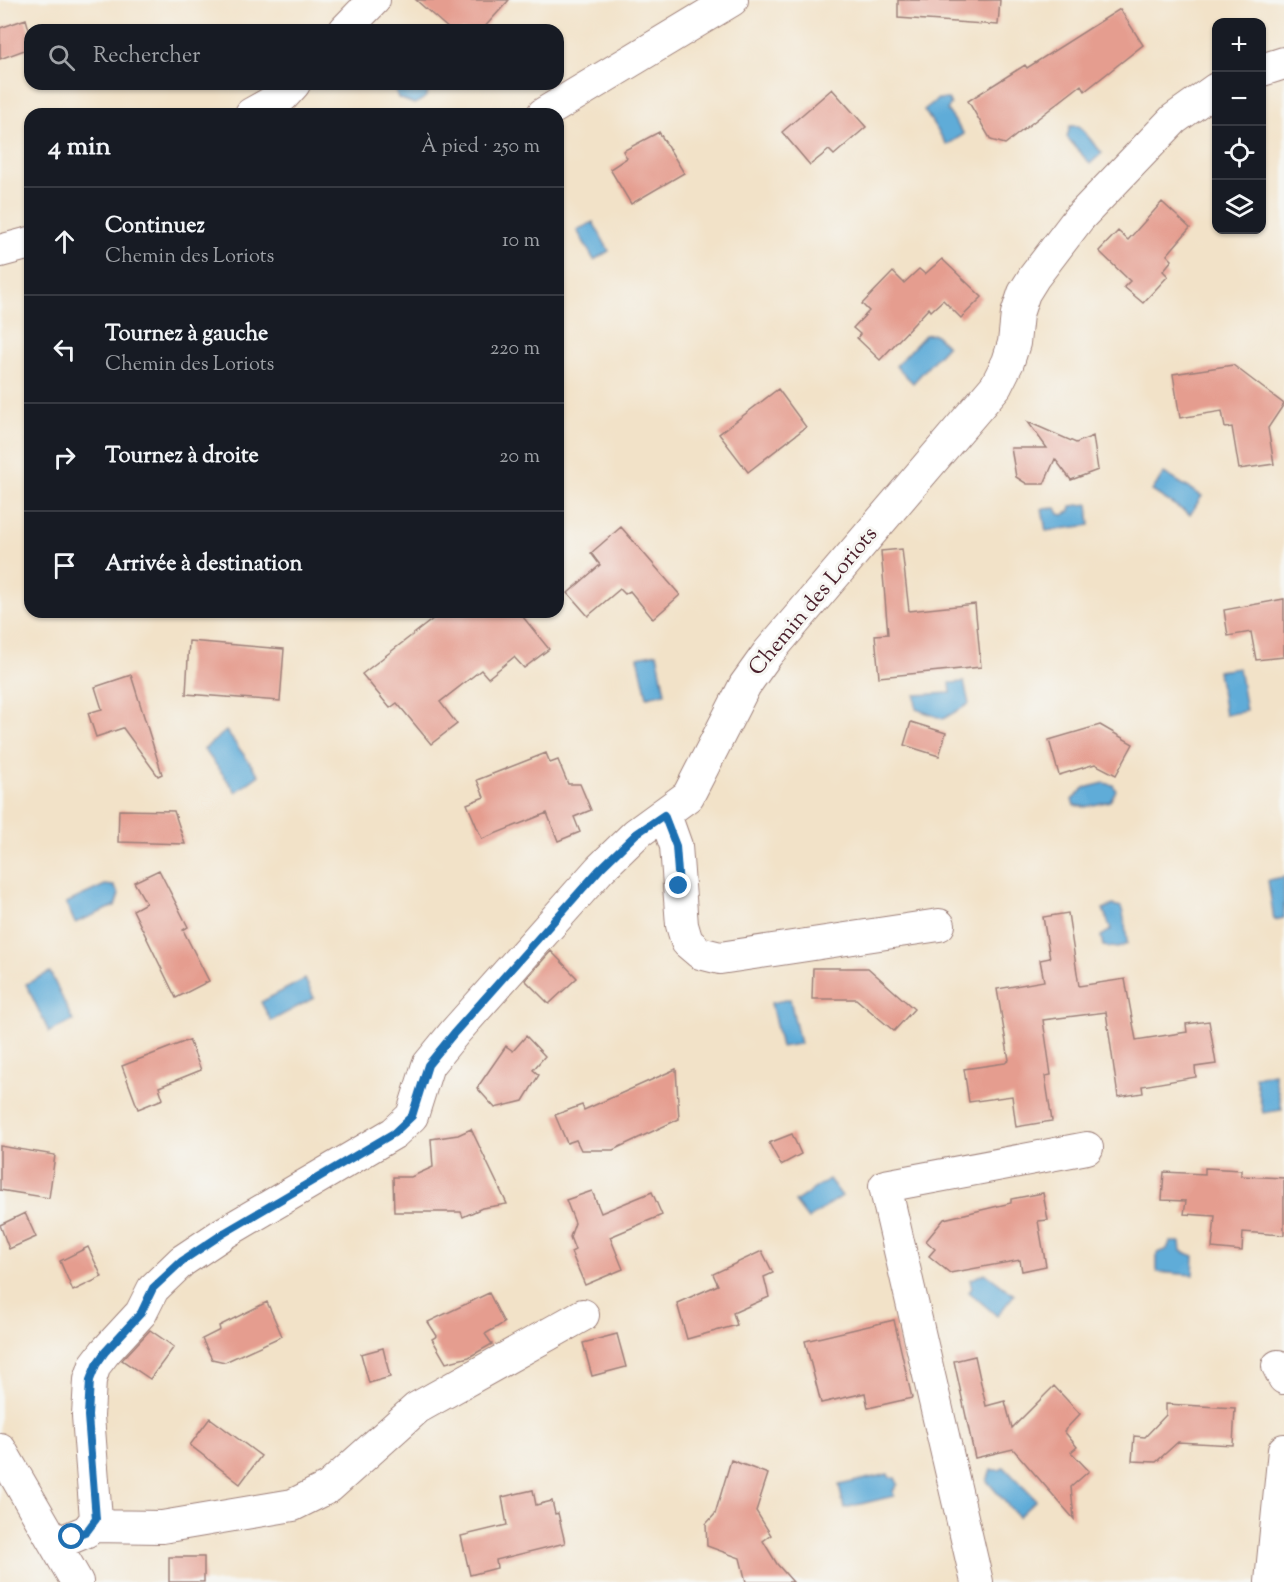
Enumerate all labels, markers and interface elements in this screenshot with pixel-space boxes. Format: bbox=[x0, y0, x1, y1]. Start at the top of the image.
map controls bbox=[1212, 18, 1266, 234]
button: + bbox=[1212, 18, 1266, 72]
search box bbox=[24, 24, 564, 90]
icon: search bbox=[45, 41, 78, 74]
text: Rechercher bbox=[93, 41, 200, 73]
button: − bbox=[1212, 72, 1266, 126]
button: locate bbox=[1212, 126, 1266, 180]
text: 4 min bbox=[48, 129, 111, 166]
text: À pied · 250 m bbox=[421, 133, 540, 162]
button: layers bbox=[1212, 180, 1266, 234]
text: Continuez bbox=[105, 211, 205, 243]
icon: ahead bbox=[48, 225, 81, 258]
text: 10 m bbox=[502, 227, 540, 256]
text: Chemin des Loriots bbox=[105, 243, 274, 272]
text: Tournez à gauche bbox=[105, 319, 268, 351]
icon: left bbox=[48, 333, 81, 366]
text: 220 m bbox=[490, 335, 540, 364]
text: Chemin des Loriots bbox=[105, 351, 274, 380]
icon: right bbox=[48, 441, 81, 474]
text: Tournez à droite bbox=[105, 441, 259, 473]
text: 20 m bbox=[499, 443, 540, 472]
street label: Chemin des Loriots bbox=[742, 520, 886, 684]
icon: arrive bbox=[48, 549, 81, 582]
text: Arrivée à destination bbox=[105, 549, 302, 581]
route end bbox=[665, 872, 691, 898]
route start bbox=[58, 1523, 84, 1549]

